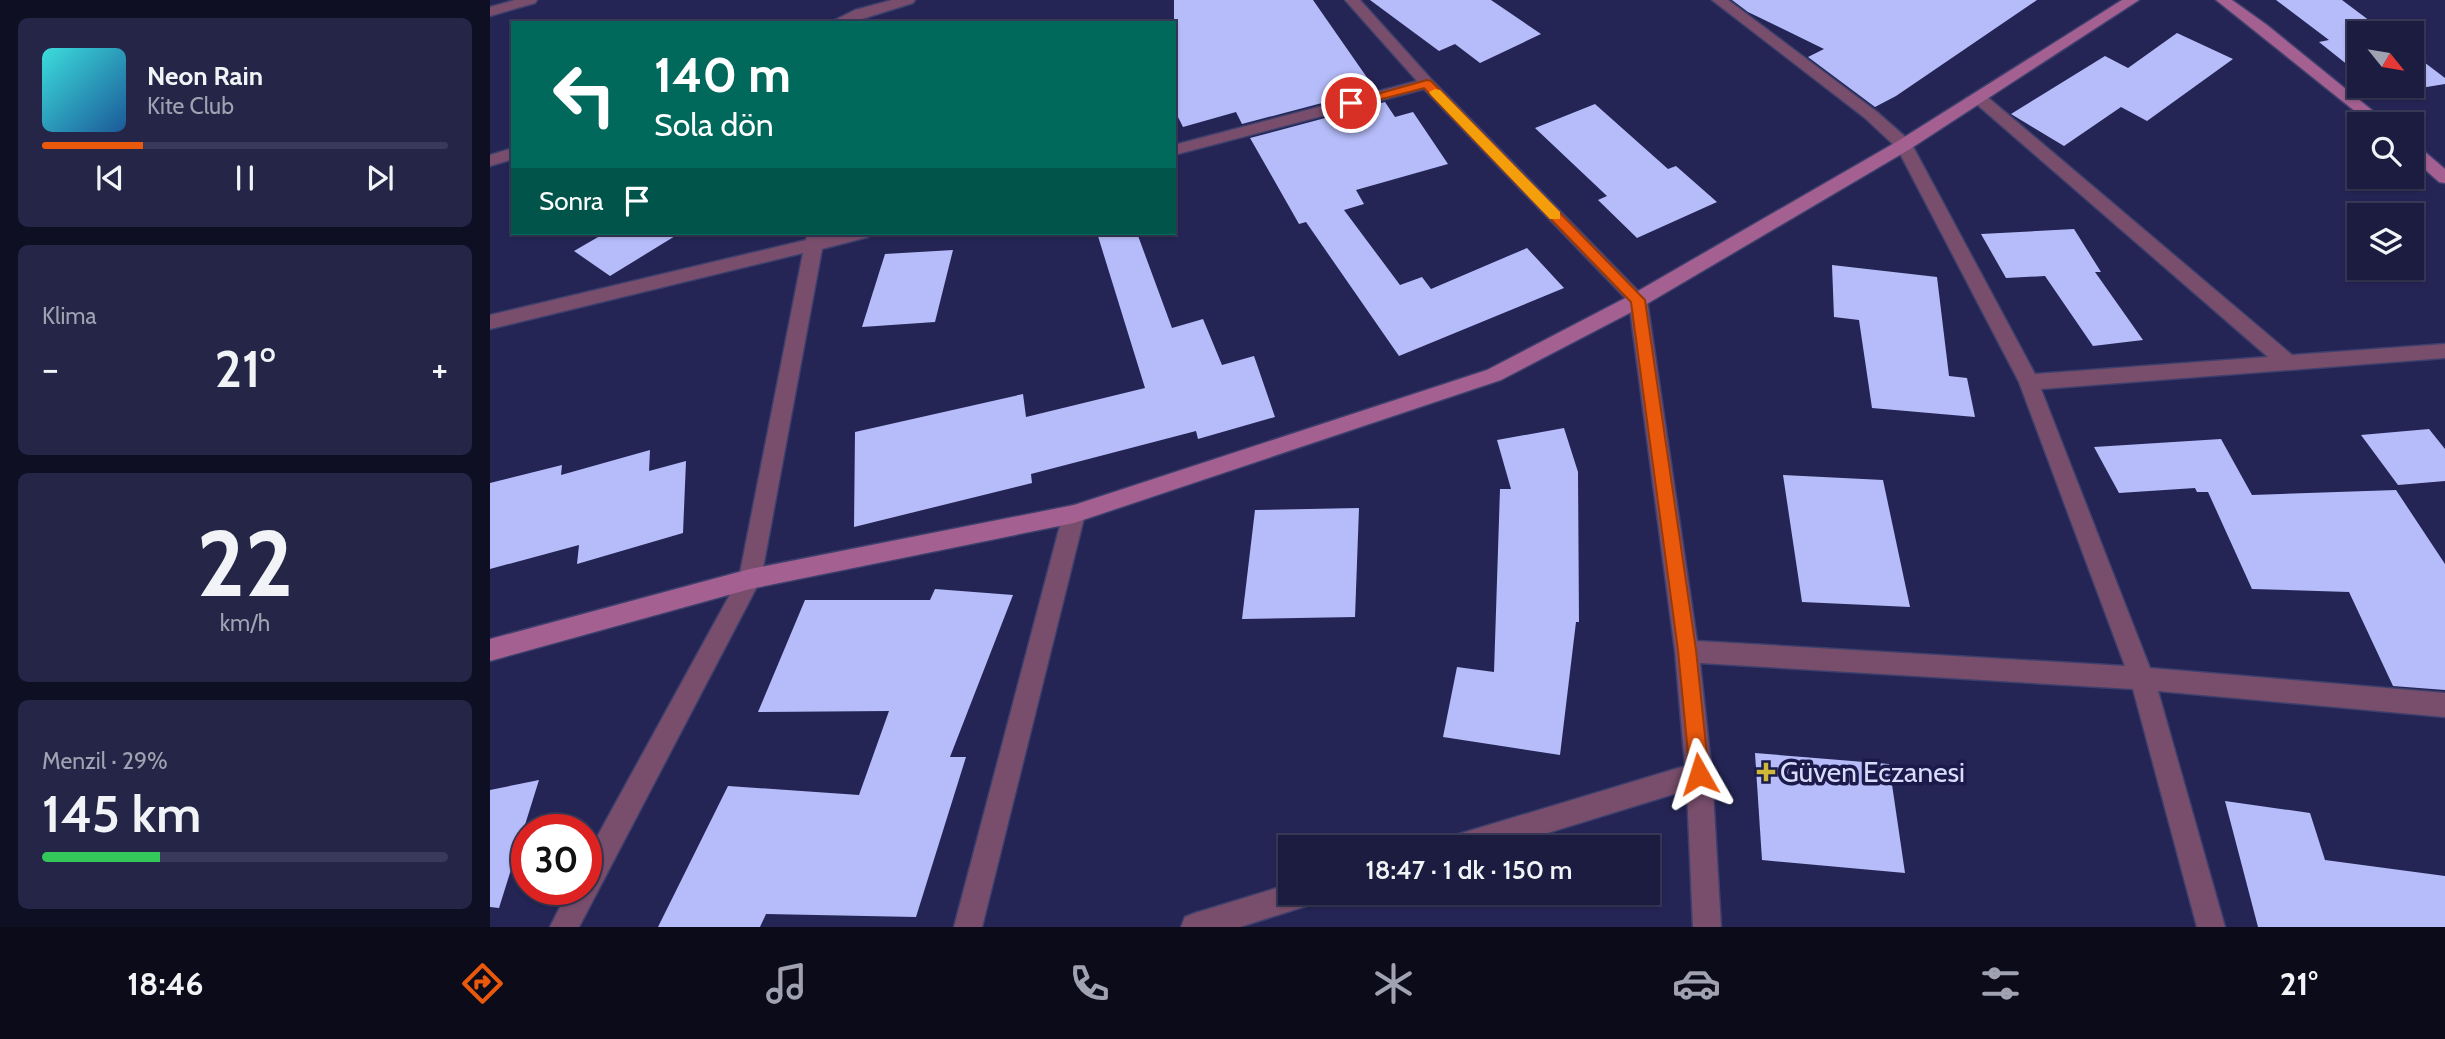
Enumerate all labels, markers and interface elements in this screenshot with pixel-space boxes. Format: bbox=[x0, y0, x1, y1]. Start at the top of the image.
north arrow bbox=[2347, 21, 2424, 98]
map controls bbox=[2347, 21, 2424, 280]
text: 140 m bbox=[654, 45, 791, 104]
icon: left bbox=[539, 49, 630, 140]
text: Neon Rain bbox=[147, 60, 263, 92]
pin bbox=[1321, 73, 1381, 133]
icon: arrive bbox=[1332, 84, 1370, 122]
text: Kite Club bbox=[147, 92, 234, 120]
text: Sola dön bbox=[654, 105, 774, 144]
button: search bbox=[2347, 112, 2424, 189]
icon: previous bbox=[91, 159, 129, 197]
icon: pause bbox=[226, 159, 264, 197]
icon: next bbox=[361, 159, 399, 197]
icon: arrive bbox=[618, 182, 656, 220]
text: Sonra bbox=[539, 185, 604, 217]
button: layers bbox=[2347, 203, 2424, 280]
text: Klima bbox=[42, 302, 97, 330]
text: 21° bbox=[215, 337, 275, 400]
text: − bbox=[42, 345, 59, 392]
text: + bbox=[431, 345, 448, 392]
text: 22 bbox=[197, 508, 293, 619]
text: km/h bbox=[220, 609, 270, 637]
position arrow bbox=[1662, 737, 1736, 811]
text: Menzil · 29% bbox=[42, 747, 168, 775]
place label: Güven Eczanesi bbox=[1780, 755, 1965, 789]
marker: Güven Eczanesi bbox=[1758, 764, 1774, 780]
text: 145 km bbox=[42, 782, 201, 845]
speed limit sign: 30 bbox=[511, 814, 602, 905]
text: 18:47 · 1 dk · 150 m bbox=[1365, 854, 1573, 886]
icon: directions bbox=[458, 959, 507, 1008]
icon: music bbox=[762, 959, 811, 1008]
icon: phone bbox=[1065, 959, 1114, 1008]
icon: climate bbox=[1369, 959, 1418, 1008]
icon: car bbox=[1672, 959, 1721, 1008]
icon: filters bbox=[1976, 959, 2025, 1008]
text: 18:46 bbox=[127, 964, 203, 1003]
text: 21° bbox=[2280, 964, 2318, 1003]

